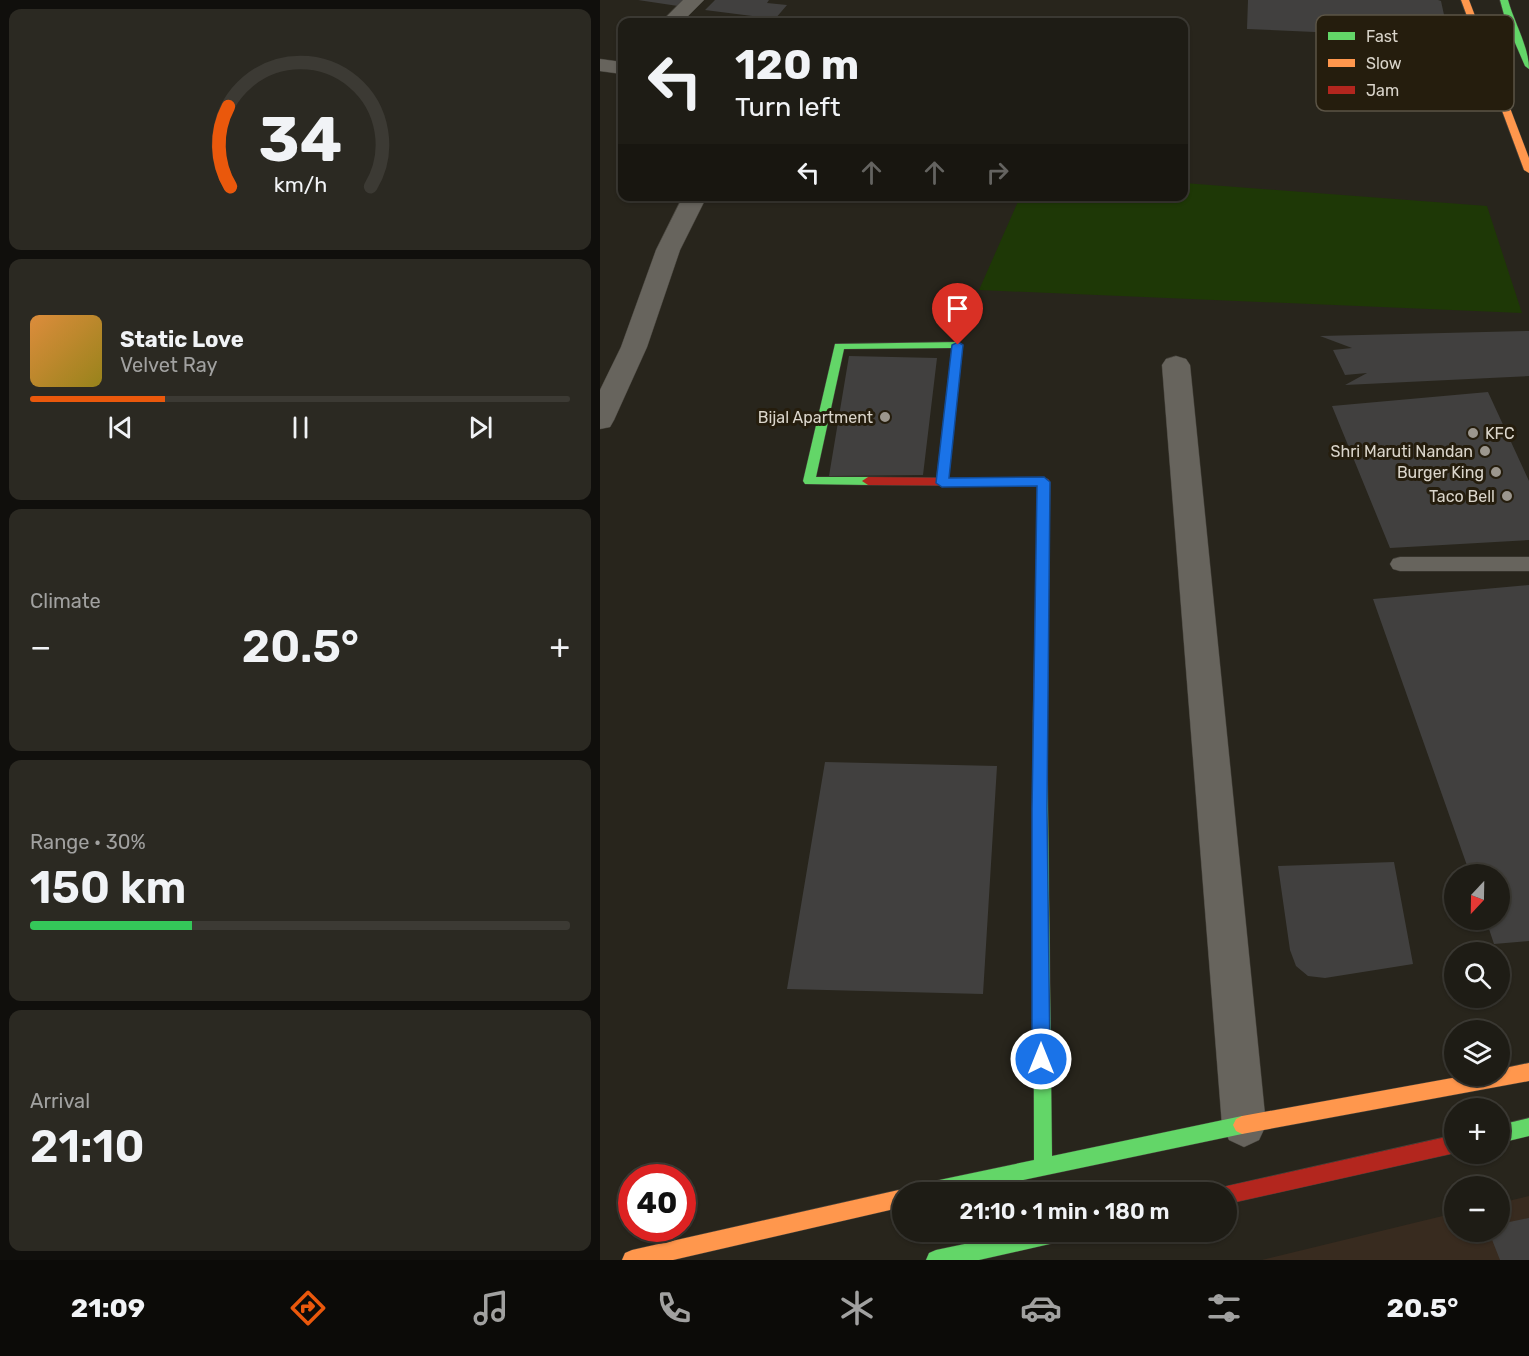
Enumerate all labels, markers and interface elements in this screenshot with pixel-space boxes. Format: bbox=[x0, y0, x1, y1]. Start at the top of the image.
legend bbox=[1316, 15, 1514, 111]
text: Fast bbox=[1366, 27, 1398, 46]
text: 120 m bbox=[735, 40, 859, 90]
icon: left bbox=[636, 42, 714, 120]
text: Slow bbox=[1366, 54, 1402, 73]
text: Jam bbox=[1366, 81, 1399, 100]
text: Turn left bbox=[735, 91, 840, 123]
text: 34 bbox=[258, 103, 342, 177]
icon: left bbox=[792, 156, 825, 189]
icon: ahead bbox=[855, 156, 888, 189]
icon: ahead bbox=[918, 156, 951, 189]
icon: right bbox=[981, 156, 1014, 189]
text: km/h bbox=[273, 172, 327, 197]
pin bbox=[932, 283, 983, 345]
icon: arrive bbox=[941, 292, 974, 325]
text: Static Love bbox=[120, 326, 244, 353]
text: Velvet Ray bbox=[120, 353, 218, 377]
place label: Bijal Apartment bbox=[758, 408, 873, 427]
marker: Bijal Apartment bbox=[878, 410, 892, 424]
icon: previous bbox=[104, 411, 137, 444]
icon: pause bbox=[284, 411, 317, 444]
icon: next bbox=[464, 411, 497, 444]
place label: KFC bbox=[1485, 424, 1515, 443]
marker: KFC bbox=[1466, 426, 1480, 440]
place label: Shri Maruti Nandan bbox=[1330, 442, 1473, 461]
marker: Shri Maruti Nandan bbox=[1478, 444, 1492, 458]
place label: Burger King bbox=[1397, 463, 1484, 482]
marker: Burger King bbox=[1489, 465, 1503, 479]
place label: Taco Bell bbox=[1429, 487, 1495, 506]
marker: Taco Bell bbox=[1500, 489, 1514, 503]
text: Climate bbox=[30, 589, 101, 613]
text: 20.5° bbox=[242, 620, 359, 673]
text: − bbox=[30, 627, 51, 666]
text: + bbox=[549, 627, 570, 666]
text: Range · 30% bbox=[30, 830, 146, 854]
text: 150 km bbox=[30, 861, 186, 914]
north arrow bbox=[1444, 864, 1510, 930]
map controls bbox=[1444, 864, 1510, 1242]
button: search bbox=[1444, 942, 1510, 1008]
button: layers bbox=[1444, 1020, 1510, 1086]
position arrow bbox=[1009, 1027, 1073, 1091]
text: Arrival bbox=[30, 1089, 90, 1113]
button: + bbox=[1444, 1098, 1510, 1164]
text: 21:10 bbox=[30, 1120, 144, 1173]
speed limit sign: 40 bbox=[618, 1164, 696, 1242]
button: − bbox=[1444, 1176, 1510, 1242]
text: 21:10 · 1 min · 180 m bbox=[959, 1198, 1170, 1225]
icon: directions bbox=[287, 1287, 329, 1329]
icon: music bbox=[470, 1287, 512, 1329]
icon: phone bbox=[653, 1287, 695, 1329]
icon: climate bbox=[836, 1287, 878, 1329]
icon: car bbox=[1020, 1287, 1062, 1329]
icon: filters bbox=[1203, 1287, 1245, 1329]
text: 21:09 bbox=[71, 1292, 145, 1324]
text: 20.5° bbox=[1386, 1292, 1458, 1324]

